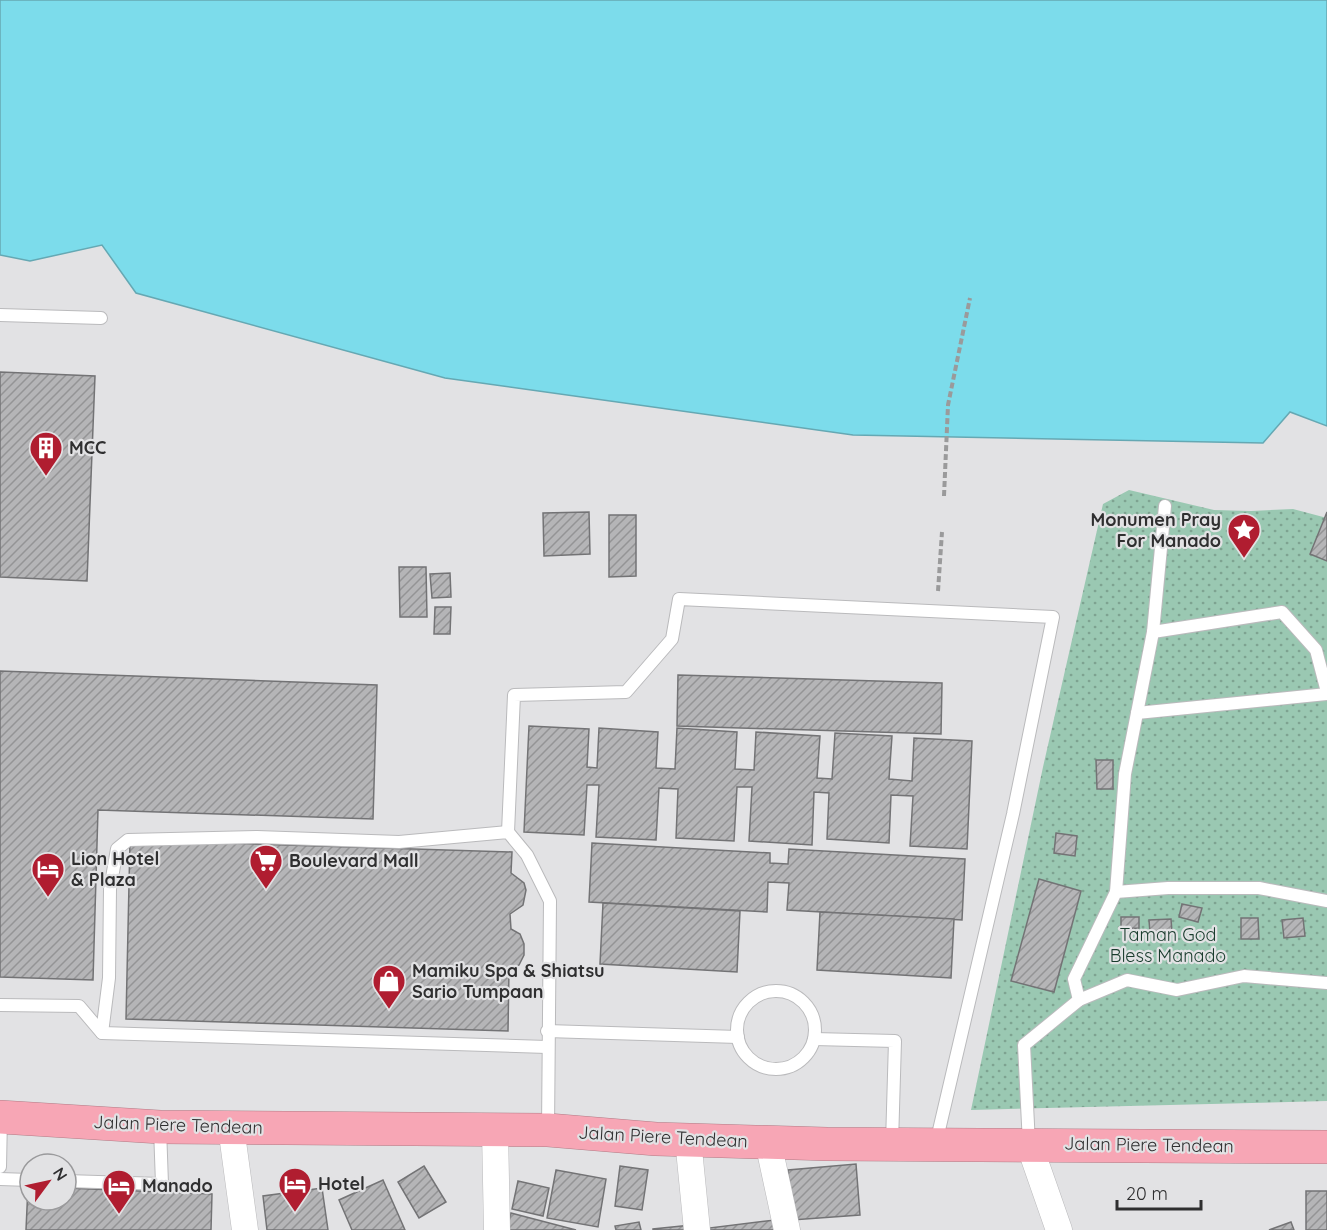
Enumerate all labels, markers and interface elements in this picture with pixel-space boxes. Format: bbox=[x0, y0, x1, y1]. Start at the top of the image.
building icon: MCC bbox=[28, 430, 64, 477]
place label: MCC bbox=[69, 436, 106, 459]
place label: Monumen Pray For Manado bbox=[1090, 508, 1221, 552]
place icon: Monumen Pray For Manado bbox=[1226, 512, 1262, 559]
supermarket icon: Boulevard Mall bbox=[248, 843, 284, 890]
place label: Lion Hotel & Plaza bbox=[71, 847, 159, 891]
place label: Boulevard Mall bbox=[289, 849, 419, 872]
hotel icon: Lion Hotel & Plaza bbox=[30, 851, 66, 898]
park label: Taman God Bless Manado bbox=[1110, 923, 1226, 967]
place label: Mamiku Spa & Shiatsu Sario Tumpaan bbox=[412, 959, 605, 1003]
shop icon: Mamiku Spa & Shiatsu Sario Tumpaan bbox=[371, 963, 407, 1010]
street label: Jalan Piere Tendean bbox=[93, 1110, 263, 1139]
street label: Jalan Piere Tendean bbox=[578, 1121, 748, 1152]
street label: Jalan Piere Tendean bbox=[1064, 1132, 1234, 1157]
north arrow bbox=[18, 1152, 78, 1212]
text: N bbox=[49, 1163, 72, 1184]
hotel icon: Hotel bbox=[277, 1166, 313, 1213]
hotel icon: Manado bbox=[101, 1168, 137, 1215]
place label: Hotel bbox=[318, 1172, 365, 1195]
scale bar bbox=[1117, 1173, 1201, 1211]
place label: Manado bbox=[142, 1174, 213, 1197]
text: 20 m bbox=[1126, 1182, 1168, 1205]

